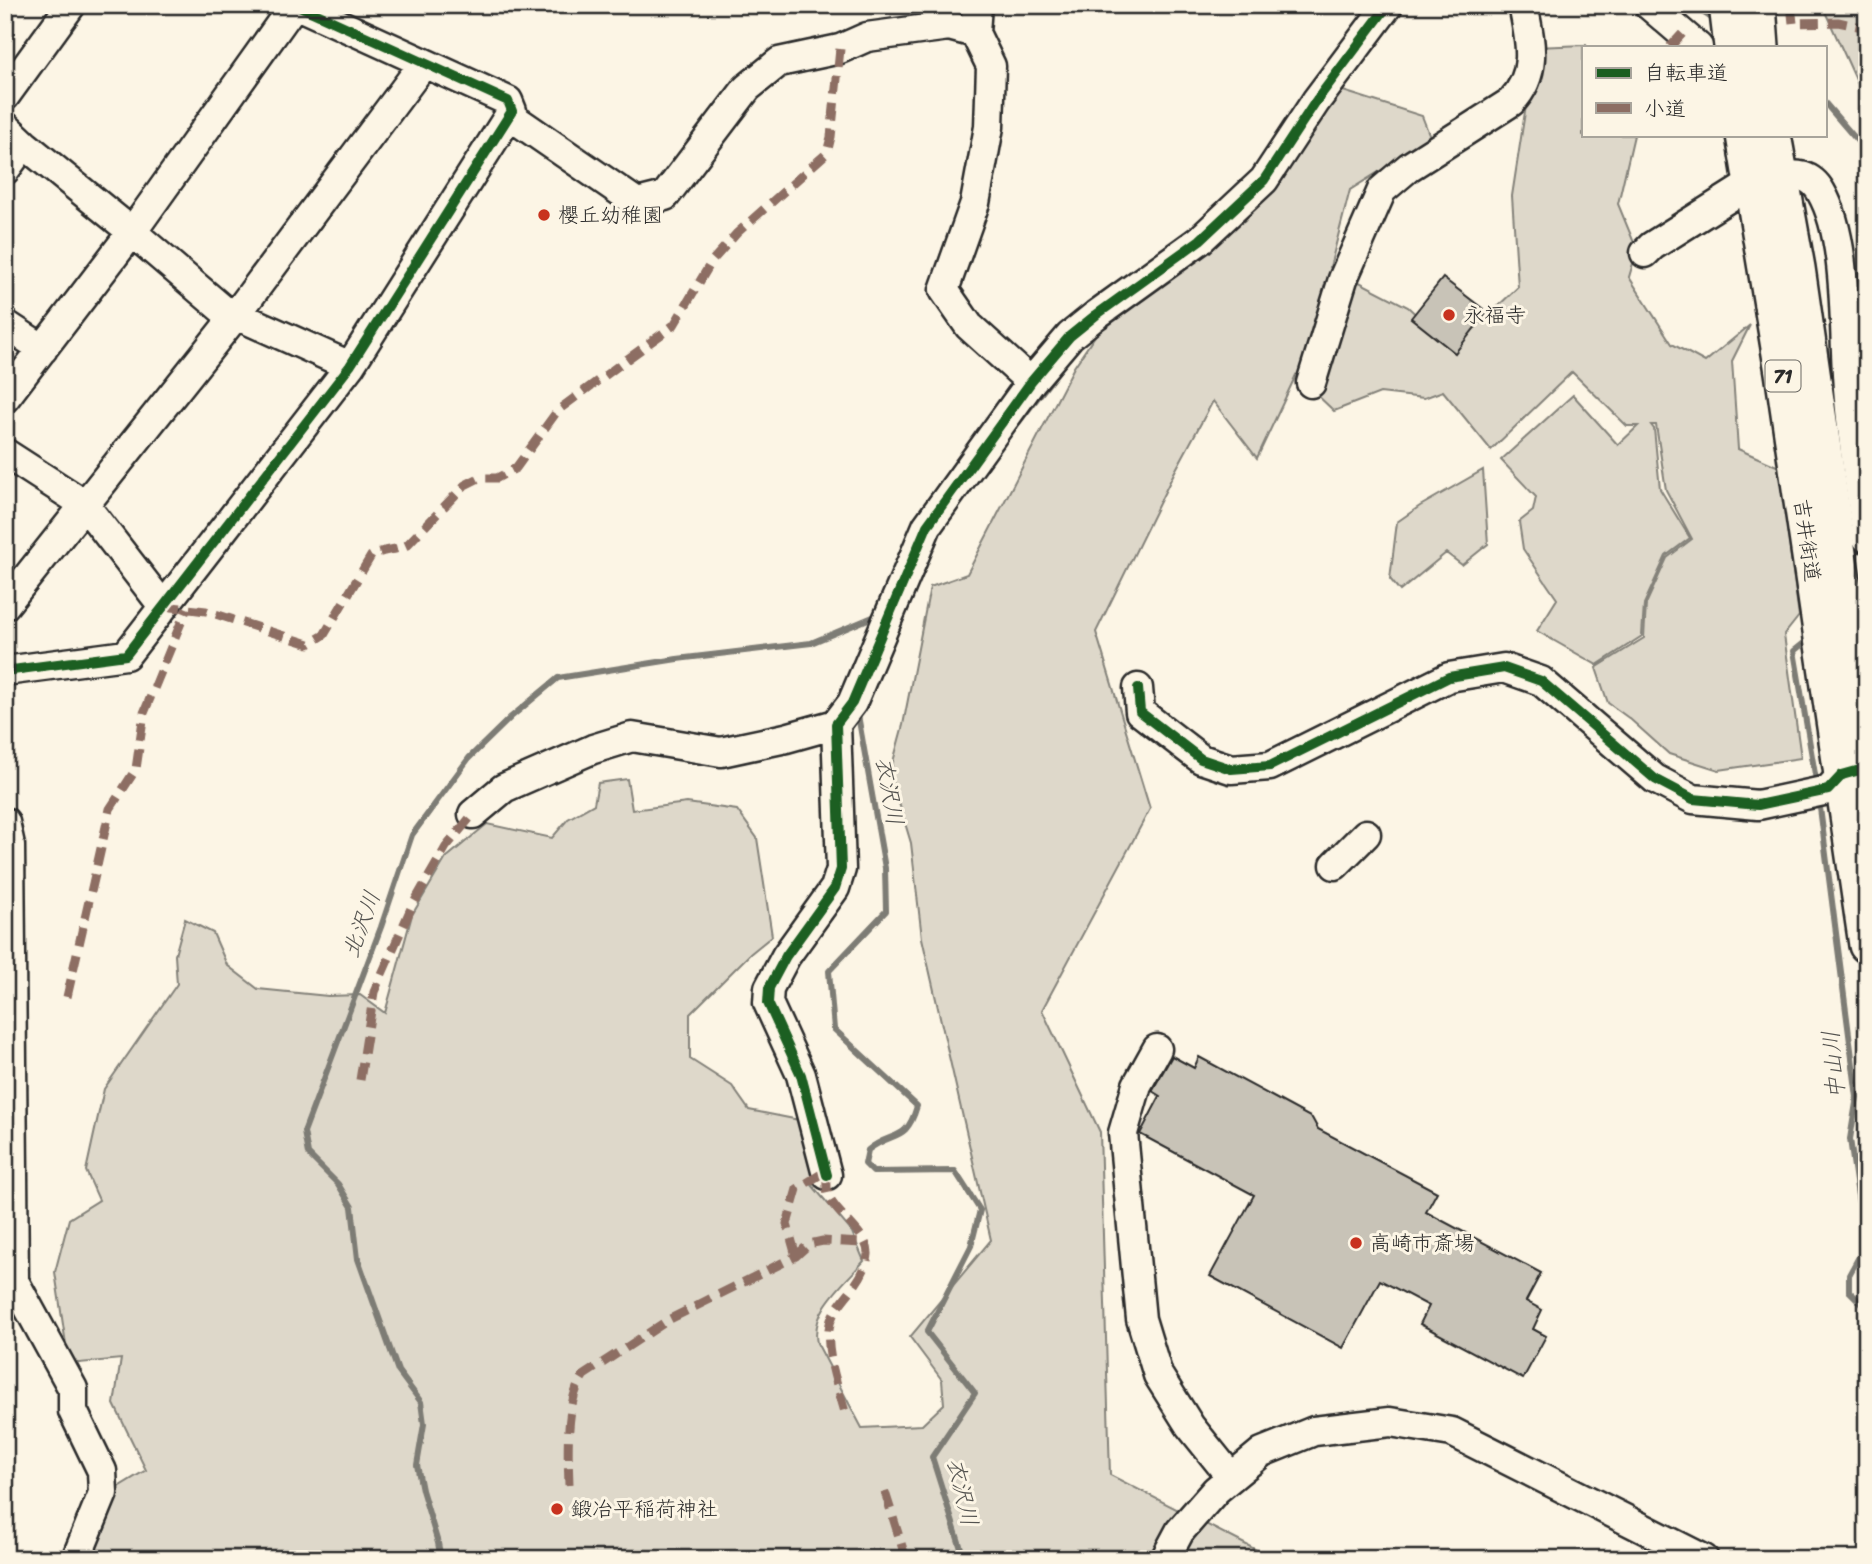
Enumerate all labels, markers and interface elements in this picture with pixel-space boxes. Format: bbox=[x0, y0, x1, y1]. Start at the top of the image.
legend bbox=[1582, 46, 1826, 136]
text: 自転車道 bbox=[1644, 54, 1728, 92]
text: 小道 bbox=[1644, 90, 1686, 128]
place label: 櫻丘幼稚園 bbox=[558, 196, 663, 234]
marker: 櫻丘幼稚園 bbox=[536, 207, 552, 223]
place label: 永福寺 bbox=[1463, 296, 1526, 334]
marker: 永福寺 bbox=[1441, 307, 1457, 323]
road number: 71 bbox=[1766, 360, 1800, 392]
street label: 吉井街道 bbox=[1782, 496, 1832, 584]
water label: 衣沢川 bbox=[863, 754, 916, 829]
water label: 北沢川 bbox=[330, 885, 393, 964]
water label: 中山川 bbox=[1810, 1029, 1857, 1101]
place label: 高崎市斎場 bbox=[1370, 1224, 1475, 1262]
marker: 高崎市斎場 bbox=[1348, 1235, 1364, 1251]
water label: 衣沢川 bbox=[935, 1454, 990, 1530]
place label: 鍛冶平稲荷神社 bbox=[571, 1490, 718, 1528]
marker: 鍛冶平稲荷神社 bbox=[549, 1501, 565, 1517]

